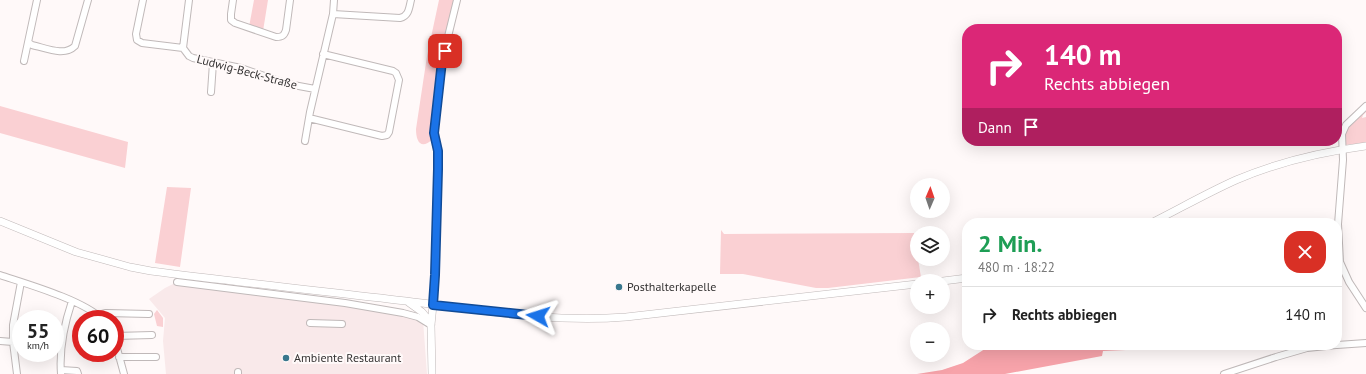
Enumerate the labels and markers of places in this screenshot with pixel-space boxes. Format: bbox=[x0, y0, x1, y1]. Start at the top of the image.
pin bbox=[428, 34, 462, 68]
place label: Posthalterkapelle bbox=[627, 279, 716, 294]
marker: Posthalterkapelle bbox=[614, 282, 624, 292]
place label: Ambiente Restaurant bbox=[294, 350, 401, 365]
marker: Ambiente Restaurant bbox=[281, 353, 291, 363]

